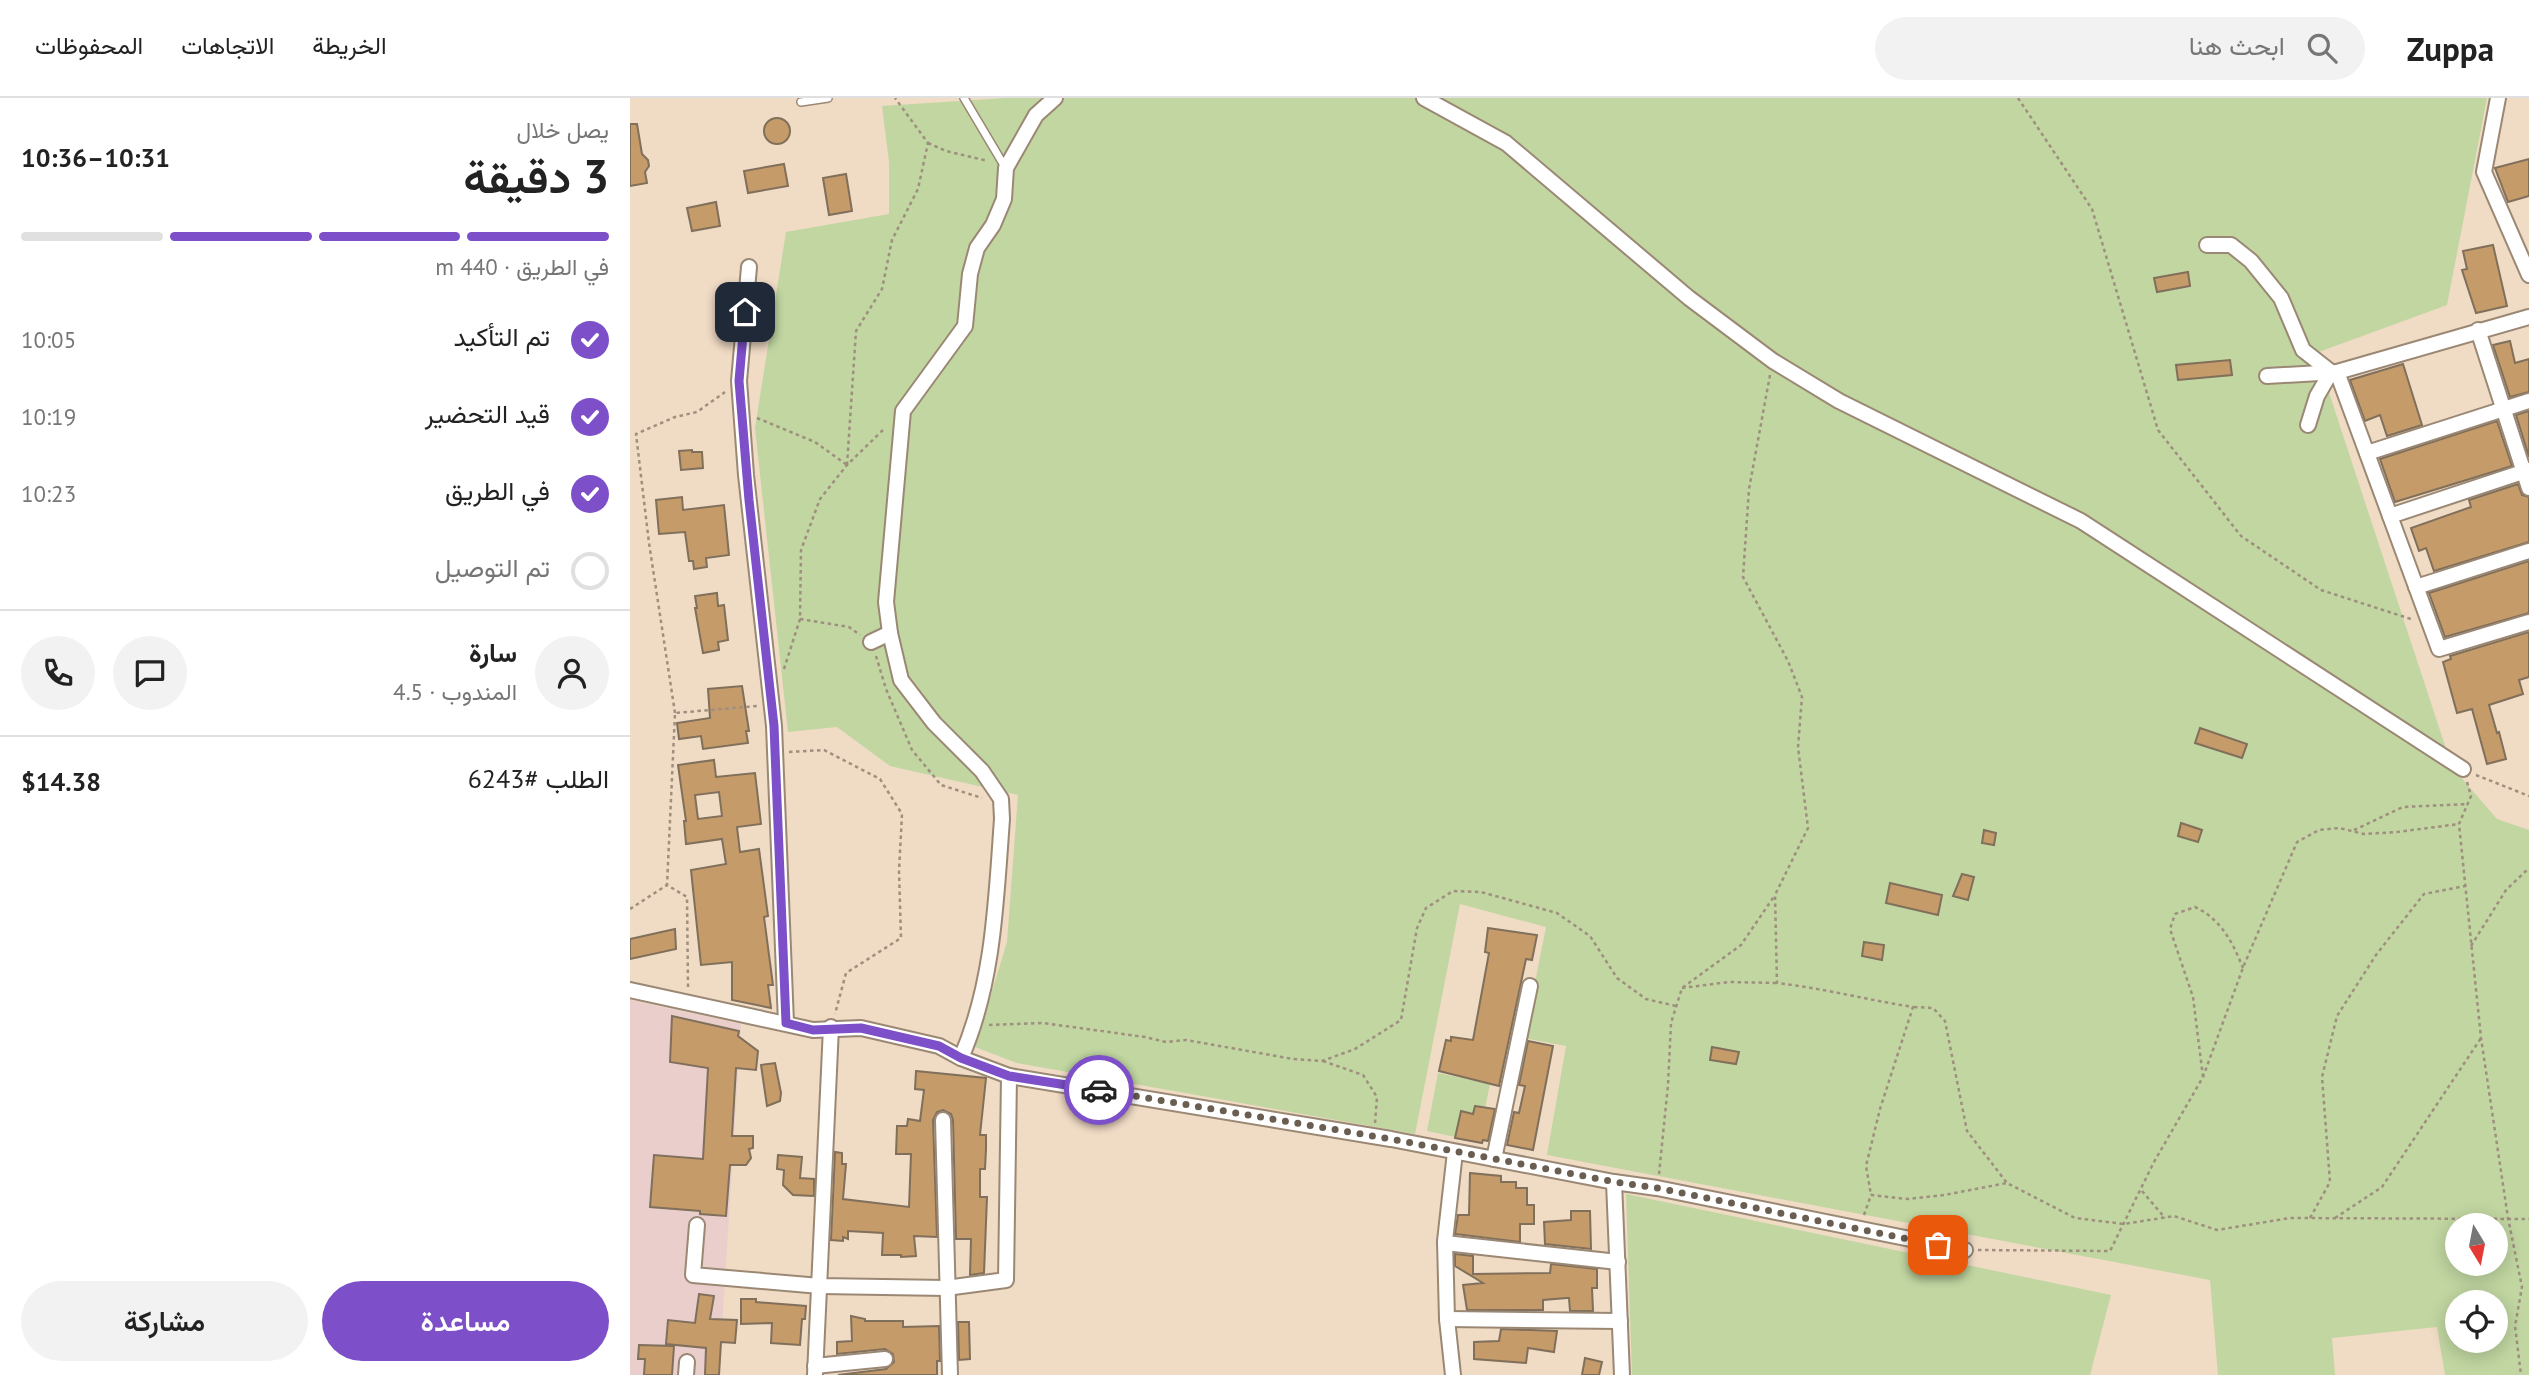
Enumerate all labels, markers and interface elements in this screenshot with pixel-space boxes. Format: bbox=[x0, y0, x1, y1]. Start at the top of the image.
search box bbox=[1875, 17, 2365, 80]
text: Zuppa bbox=[2407, 27, 2494, 70]
text: ابحث هنا bbox=[2189, 29, 2285, 62]
icon: search bbox=[2303, 29, 2341, 67]
text: المحفوظات bbox=[35, 30, 143, 61]
text: الاتجاهات bbox=[181, 30, 274, 61]
text: الخريطة bbox=[312, 30, 387, 61]
text: يصل خلال bbox=[517, 115, 609, 144]
text: 10:31–10:36 bbox=[21, 141, 170, 174]
text: 3 دقيقة bbox=[463, 146, 609, 206]
text: في الطريق · 440 m bbox=[435, 252, 609, 281]
pin bbox=[715, 282, 775, 342]
icon: home bbox=[726, 293, 764, 331]
text: تم التأكيد bbox=[454, 320, 550, 353]
icon: check bbox=[571, 321, 609, 359]
text: 10:05 bbox=[21, 325, 76, 354]
text: قيد التحضير bbox=[425, 397, 550, 430]
icon: check bbox=[571, 398, 609, 436]
text: 10:19 bbox=[21, 402, 76, 431]
text: في الطريق bbox=[445, 474, 550, 507]
icon: check bbox=[571, 475, 609, 513]
text: 10:23 bbox=[21, 479, 76, 508]
text: تم التوصيل bbox=[435, 551, 550, 584]
button: phone bbox=[21, 636, 95, 710]
button: chat bbox=[113, 636, 187, 710]
text: سارة bbox=[469, 636, 517, 669]
button: person bbox=[535, 636, 609, 710]
text: المندوب · 4.5 bbox=[393, 677, 517, 706]
text: الطلب #6243 bbox=[468, 762, 609, 795]
text: $14.38 bbox=[21, 765, 101, 798]
courier bbox=[1064, 1055, 1134, 1125]
icon: car bbox=[1080, 1071, 1118, 1109]
north arrow bbox=[2445, 1213, 2508, 1276]
map controls bbox=[2445, 1213, 2508, 1353]
pin bbox=[1908, 1215, 1968, 1275]
icon: bag bbox=[1919, 1226, 1957, 1264]
button: مشاركة bbox=[21, 1281, 308, 1361]
button: مساعدة bbox=[322, 1281, 609, 1361]
button: locate bbox=[2445, 1290, 2508, 1353]

